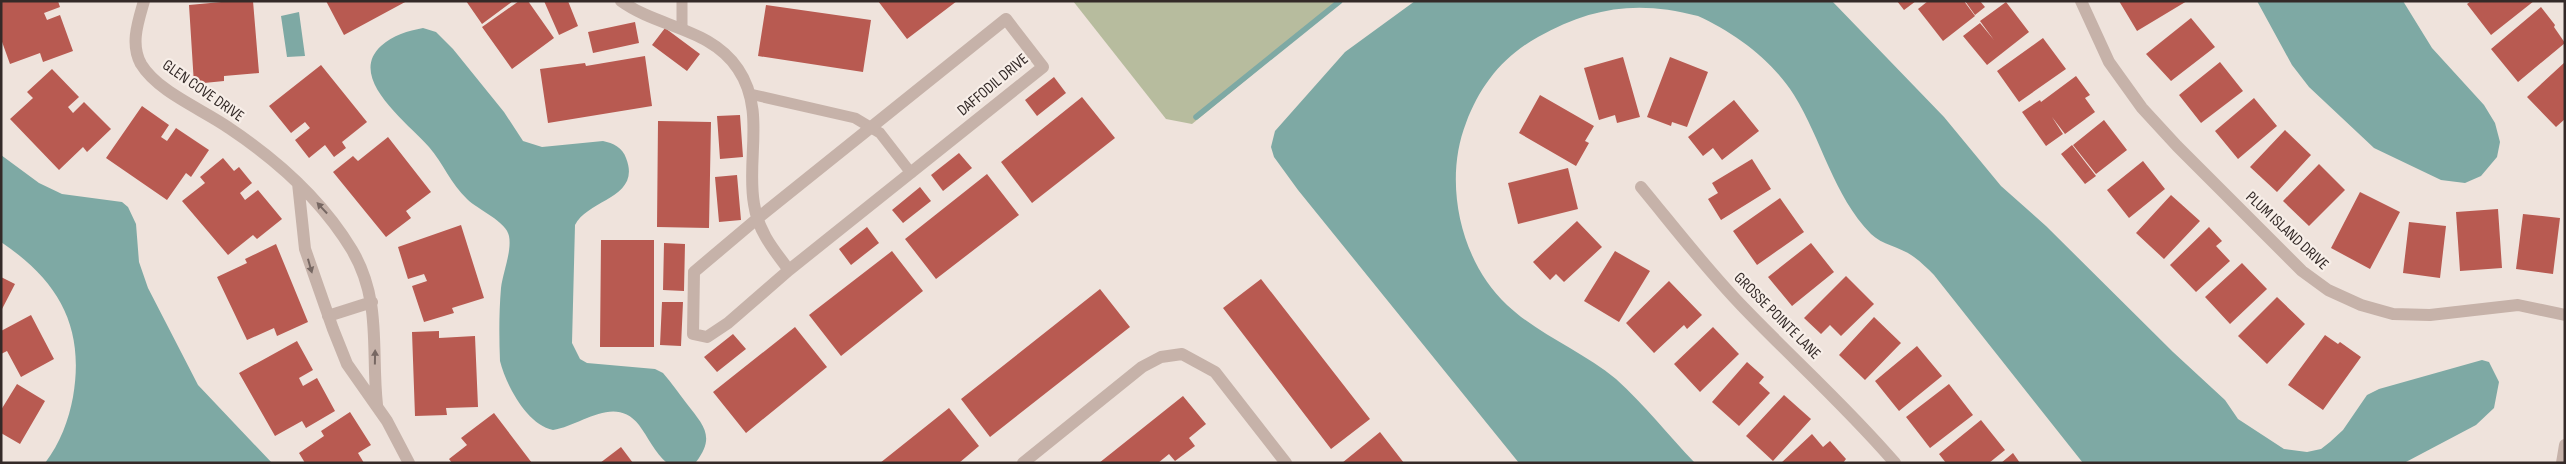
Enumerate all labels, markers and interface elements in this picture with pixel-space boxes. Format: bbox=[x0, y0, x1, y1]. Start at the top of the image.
street label: DAFFODIL DRIVE bbox=[954, 50, 1032, 120]
street label: GLEN COVE DRIVE bbox=[159, 56, 247, 126]
street label: PLUM ISLAND DRIVE bbox=[2242, 188, 2332, 274]
one-way arrow bbox=[316, 203, 328, 215]
one-way arrow bbox=[307, 258, 315, 273]
street label: GROSSE POINTE LANE bbox=[1730, 269, 1824, 363]
one-way arrow bbox=[371, 348, 379, 364]

